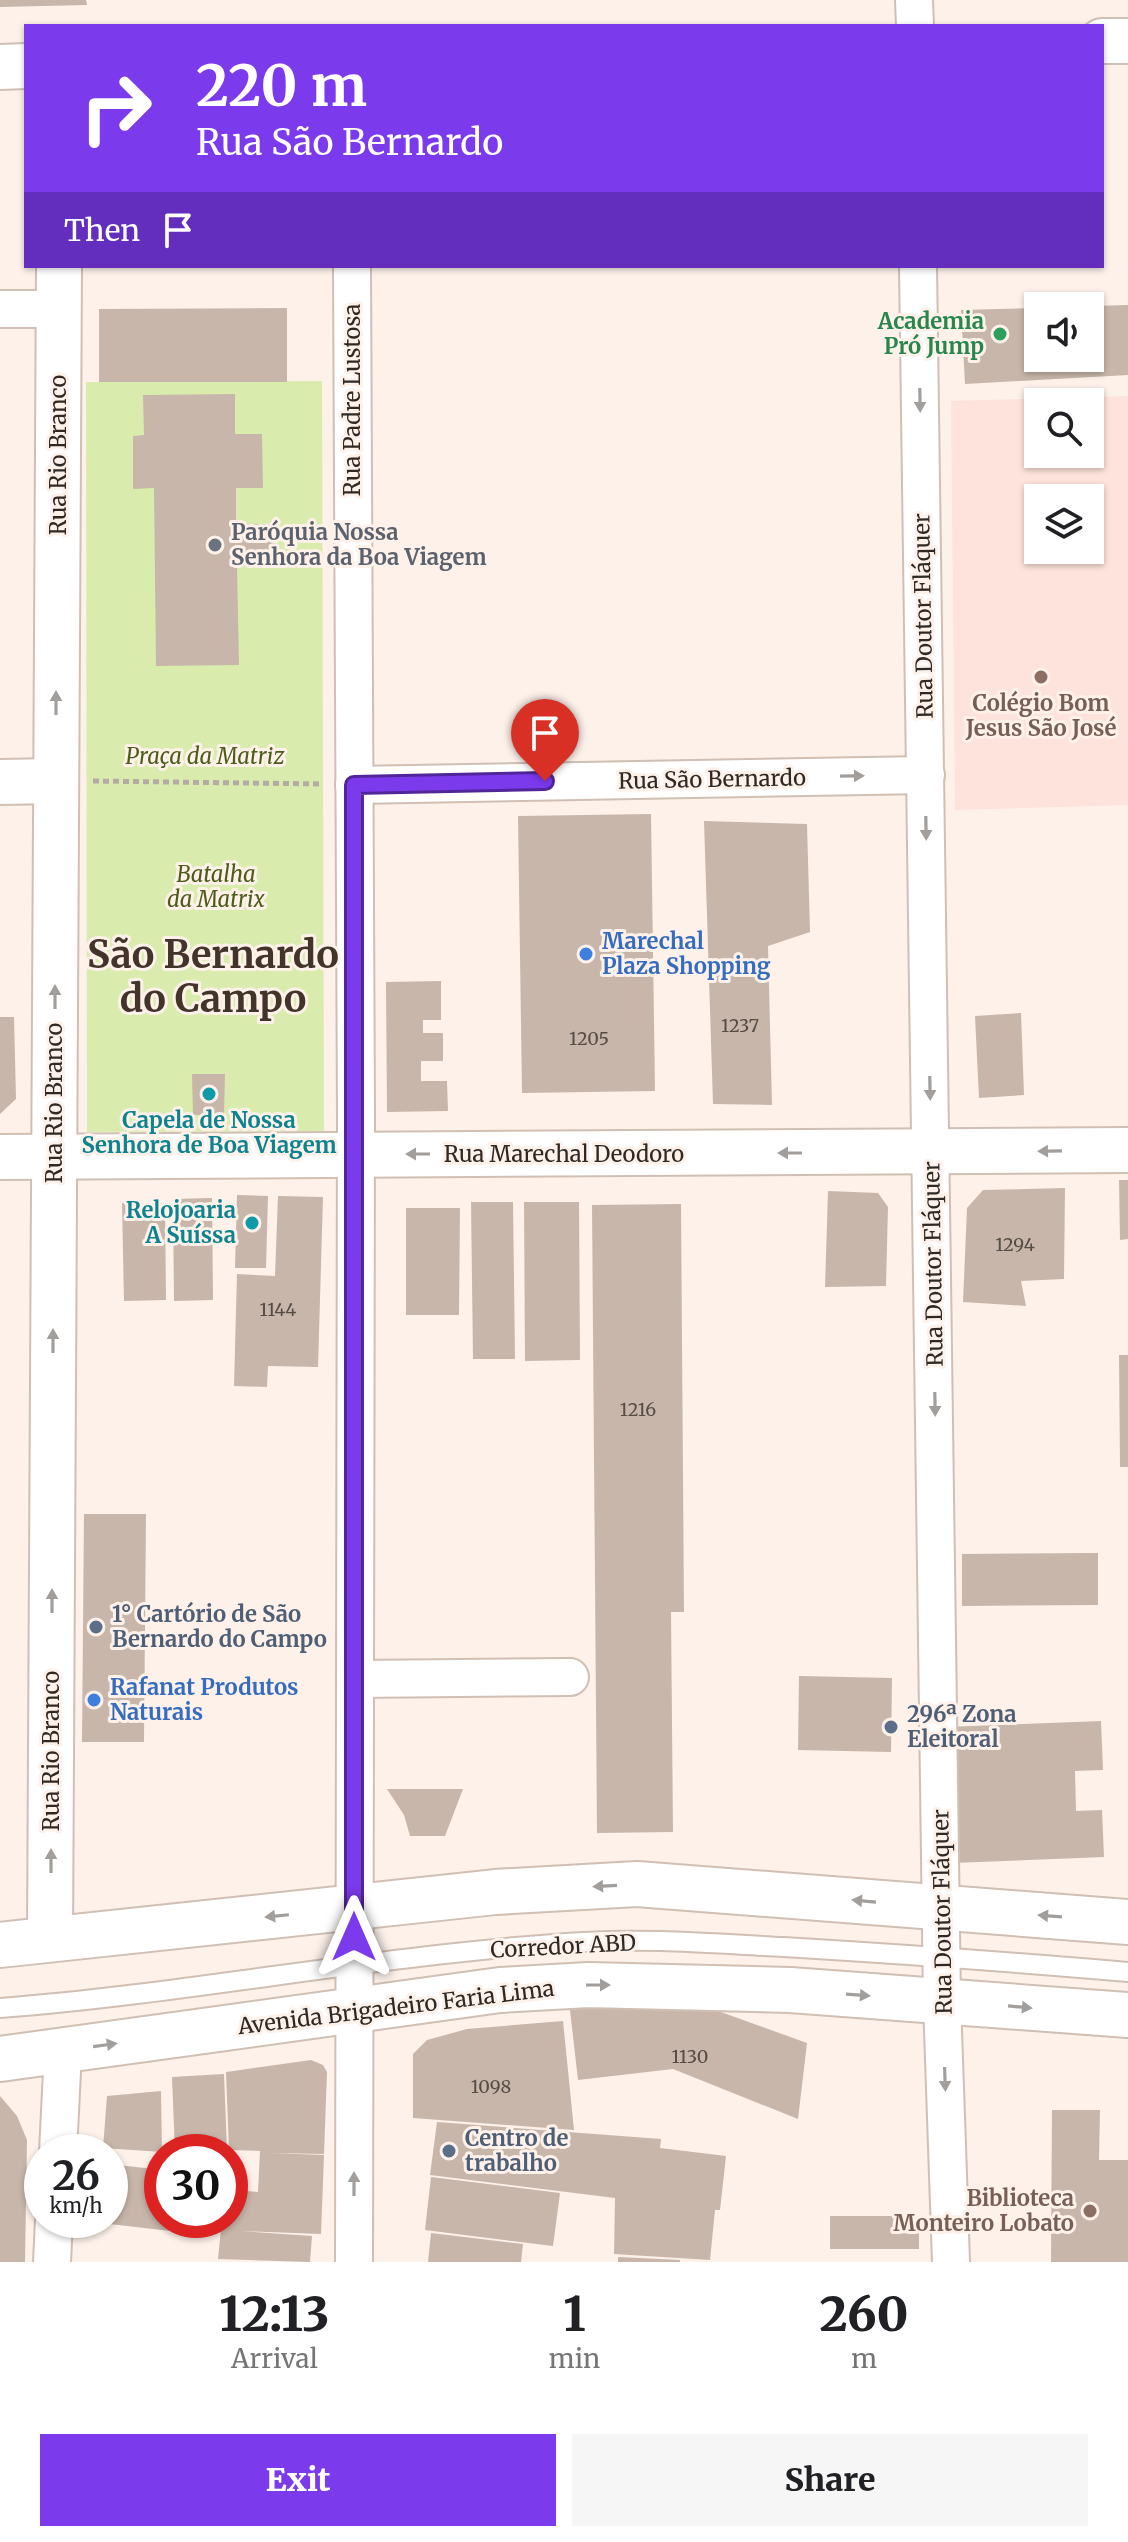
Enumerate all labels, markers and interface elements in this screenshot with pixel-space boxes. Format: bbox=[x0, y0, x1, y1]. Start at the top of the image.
text: 220 m bbox=[196, 51, 367, 121]
icon: right bbox=[64, 56, 168, 160]
text: Rua São Bernardo bbox=[196, 120, 503, 165]
icon: arrive bbox=[156, 208, 200, 252]
text: Then bbox=[64, 211, 140, 249]
map controls bbox=[1024, 292, 1104, 564]
button: sound bbox=[1024, 292, 1104, 372]
street label: Rua Padre Lustosa bbox=[338, 303, 366, 496]
place label: Academia Pró Jump bbox=[877, 307, 984, 360]
marker: Academia Pró Jump bbox=[991, 325, 1009, 343]
street label: Rua Rio Branco bbox=[44, 375, 72, 535]
one-way arrow bbox=[914, 388, 926, 413]
button: search bbox=[1024, 388, 1104, 468]
button: layers bbox=[1024, 484, 1104, 564]
street label: Rua Doutor Fláquer bbox=[907, 513, 939, 719]
place label: Paróquia Nossa Senhora da Boa Viagem bbox=[231, 518, 487, 571]
marker: Paróquia Nossa Senhora da Boa Viagem bbox=[206, 536, 224, 554]
marker: Colégio Bom Jesus São José bbox=[1032, 668, 1050, 686]
place label: Colégio Bom Jesus São José bbox=[965, 689, 1116, 742]
one-way arrow bbox=[50, 690, 62, 715]
pin bbox=[511, 699, 579, 781]
icon: arrive bbox=[523, 711, 567, 755]
park label: Praça da Matriz bbox=[126, 742, 285, 770]
street label: Rua São Bernardo bbox=[618, 763, 806, 795]
one-way arrow bbox=[840, 770, 865, 783]
one-way arrow bbox=[920, 816, 933, 841]
park label: Batalha da Matrix bbox=[167, 860, 265, 913]
place label: Marechal Plaza Shopping bbox=[602, 927, 771, 980]
district label: São Bernardo do Campo bbox=[87, 931, 339, 1022]
marker: Marechal Plaza Shopping bbox=[577, 945, 595, 963]
one-way arrow bbox=[49, 984, 61, 1009]
house number: 1237 bbox=[721, 1014, 759, 1037]
street label: Rua Rio Branco bbox=[40, 1023, 68, 1183]
house number: 1205 bbox=[569, 1027, 609, 1050]
one-way arrow bbox=[924, 1076, 936, 1101]
marker: Capela de Nossa Senhora de Boa Viagem bbox=[200, 1085, 218, 1103]
place label: Capela de Nossa Senhora de Boa Viagem bbox=[81, 1106, 337, 1159]
street label: Rua Marechal Deodoro bbox=[444, 1140, 684, 1168]
one-way arrow bbox=[1037, 1144, 1062, 1157]
one-way arrow bbox=[777, 1147, 802, 1159]
one-way arrow bbox=[405, 1148, 430, 1160]
street label: Rua Doutor Fláquer bbox=[917, 1161, 949, 1367]
place label: Relojoaria A Suíssa bbox=[126, 1196, 236, 1249]
marker: Relojoaria A Suíssa bbox=[243, 1214, 261, 1232]
house number: 1294 bbox=[995, 1233, 1035, 1256]
house number: 1144 bbox=[260, 1298, 296, 1321]
one-way arrow bbox=[47, 1328, 59, 1353]
one-way arrow bbox=[929, 1392, 941, 1417]
house number: 1216 bbox=[620, 1398, 656, 1421]
one-way arrow bbox=[46, 1588, 58, 1613]
place label: 1° Cartório de São Bernardo do Campo bbox=[112, 1600, 327, 1653]
marker: 1° Cartório de São Bernardo do Campo bbox=[87, 1618, 105, 1636]
street label: Rua Rio Branco bbox=[37, 1671, 65, 1831]
place label: Rafanat Produtos Naturais bbox=[110, 1673, 298, 1726]
marker: Rafanat Produtos Naturais bbox=[85, 1691, 103, 1709]
place label: 296ª Zona Eleitoral bbox=[907, 1700, 1017, 1753]
marker: 296ª Zona Eleitoral bbox=[882, 1718, 900, 1736]
street label: Rua Doutor Fláquer bbox=[926, 1809, 958, 2015]
one-way arrow bbox=[45, 1848, 57, 1873]
one-way arrow bbox=[592, 1880, 617, 1893]
one-way arrow bbox=[851, 1894, 876, 1907]
position arrow bbox=[312, 1895, 396, 1979]
one-way arrow bbox=[264, 1909, 289, 1922]
one-way arrow bbox=[1037, 1909, 1062, 1922]
street label: Corredor ABD bbox=[489, 1928, 637, 1964]
street label: Avenida Brigadeiro Faria Lima bbox=[235, 1974, 556, 2040]
one-way arrow bbox=[586, 1979, 611, 1991]
one-way arrow bbox=[846, 1989, 871, 2002]
one-way arrow bbox=[1008, 2001, 1033, 2014]
one-way arrow bbox=[93, 2039, 118, 2052]
house number: 1130 bbox=[672, 2045, 708, 2068]
one-way arrow bbox=[938, 2066, 951, 2092]
house number: 1098 bbox=[471, 2075, 511, 2098]
place label: Centro de trabalho bbox=[465, 2124, 568, 2177]
speed limit sign: 30 bbox=[144, 2134, 248, 2238]
marker: Centro de trabalho bbox=[440, 2142, 458, 2160]
text: 26 bbox=[52, 2151, 100, 2201]
one-way arrow bbox=[348, 2171, 360, 2196]
place label: Biblioteca Monteiro Lobato bbox=[893, 2184, 1074, 2237]
text: km/h bbox=[50, 2193, 102, 2218]
marker: Biblioteca Monteiro Lobato bbox=[1081, 2202, 1099, 2220]
text: 12:13 bbox=[219, 2284, 330, 2344]
text: 1 bbox=[563, 2284, 586, 2344]
text: 260 bbox=[820, 2284, 909, 2344]
text: Arrival bbox=[231, 2342, 318, 2375]
text: min bbox=[549, 2342, 600, 2375]
text: m bbox=[851, 2342, 877, 2375]
button: Exit bbox=[40, 2434, 556, 2526]
button: Share bbox=[572, 2434, 1088, 2526]

